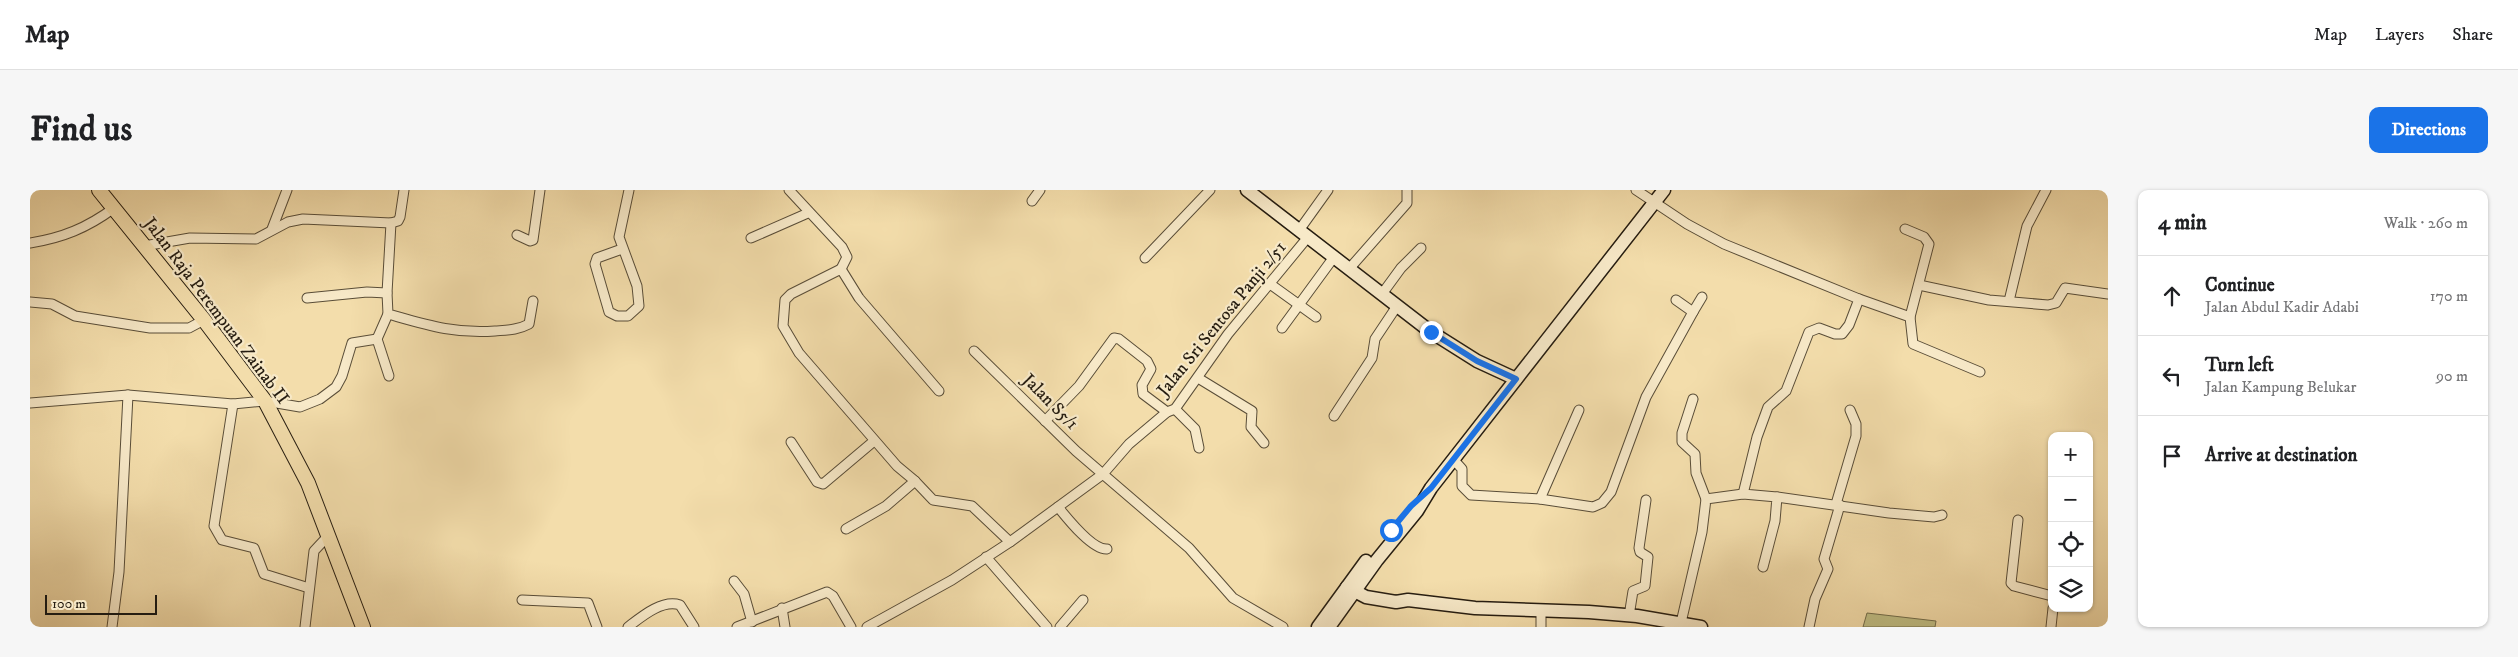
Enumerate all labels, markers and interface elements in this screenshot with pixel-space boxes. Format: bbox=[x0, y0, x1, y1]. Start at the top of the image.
text: Map bbox=[25, 20, 69, 50]
text: Map bbox=[2314, 24, 2347, 46]
text: Layers bbox=[2375, 24, 2424, 46]
text: Share bbox=[2452, 24, 2493, 46]
button: Directions bbox=[2369, 107, 2488, 153]
text: Find us bbox=[30, 108, 132, 152]
text: 4 min bbox=[2158, 210, 2207, 236]
street label: Jalan Raja Perempuan Zainab II bbox=[137, 212, 293, 409]
text: Walk · 260 m bbox=[2384, 213, 2468, 233]
street label: Jalan Sri Sentosa Panji 2/51 bbox=[1151, 237, 1291, 403]
text: Continue bbox=[2205, 274, 2275, 297]
icon: ahead bbox=[2158, 282, 2186, 310]
text: 170 m bbox=[2430, 286, 2468, 306]
text: Jalan Abdul Kadir Adabi bbox=[2205, 297, 2359, 317]
route end bbox=[1420, 321, 1443, 344]
text: Turn left bbox=[2205, 354, 2274, 377]
icon: left bbox=[2158, 362, 2186, 390]
text: 90 m bbox=[2436, 366, 2468, 386]
street label: Jalan S5/1 bbox=[1016, 368, 1083, 435]
text: Jalan Kampung Belukar bbox=[2205, 377, 2357, 397]
map controls bbox=[2048, 432, 2093, 612]
button: + bbox=[2048, 432, 2093, 477]
icon: arrive bbox=[2158, 442, 2186, 470]
text: Arrive at destination bbox=[2205, 444, 2357, 467]
button: − bbox=[2048, 477, 2093, 522]
route start bbox=[1380, 519, 1403, 542]
button: locate bbox=[2048, 522, 2093, 567]
button: layers bbox=[2048, 567, 2093, 612]
scale bar bbox=[45, 592, 158, 615]
text: 100 m bbox=[52, 595, 86, 613]

